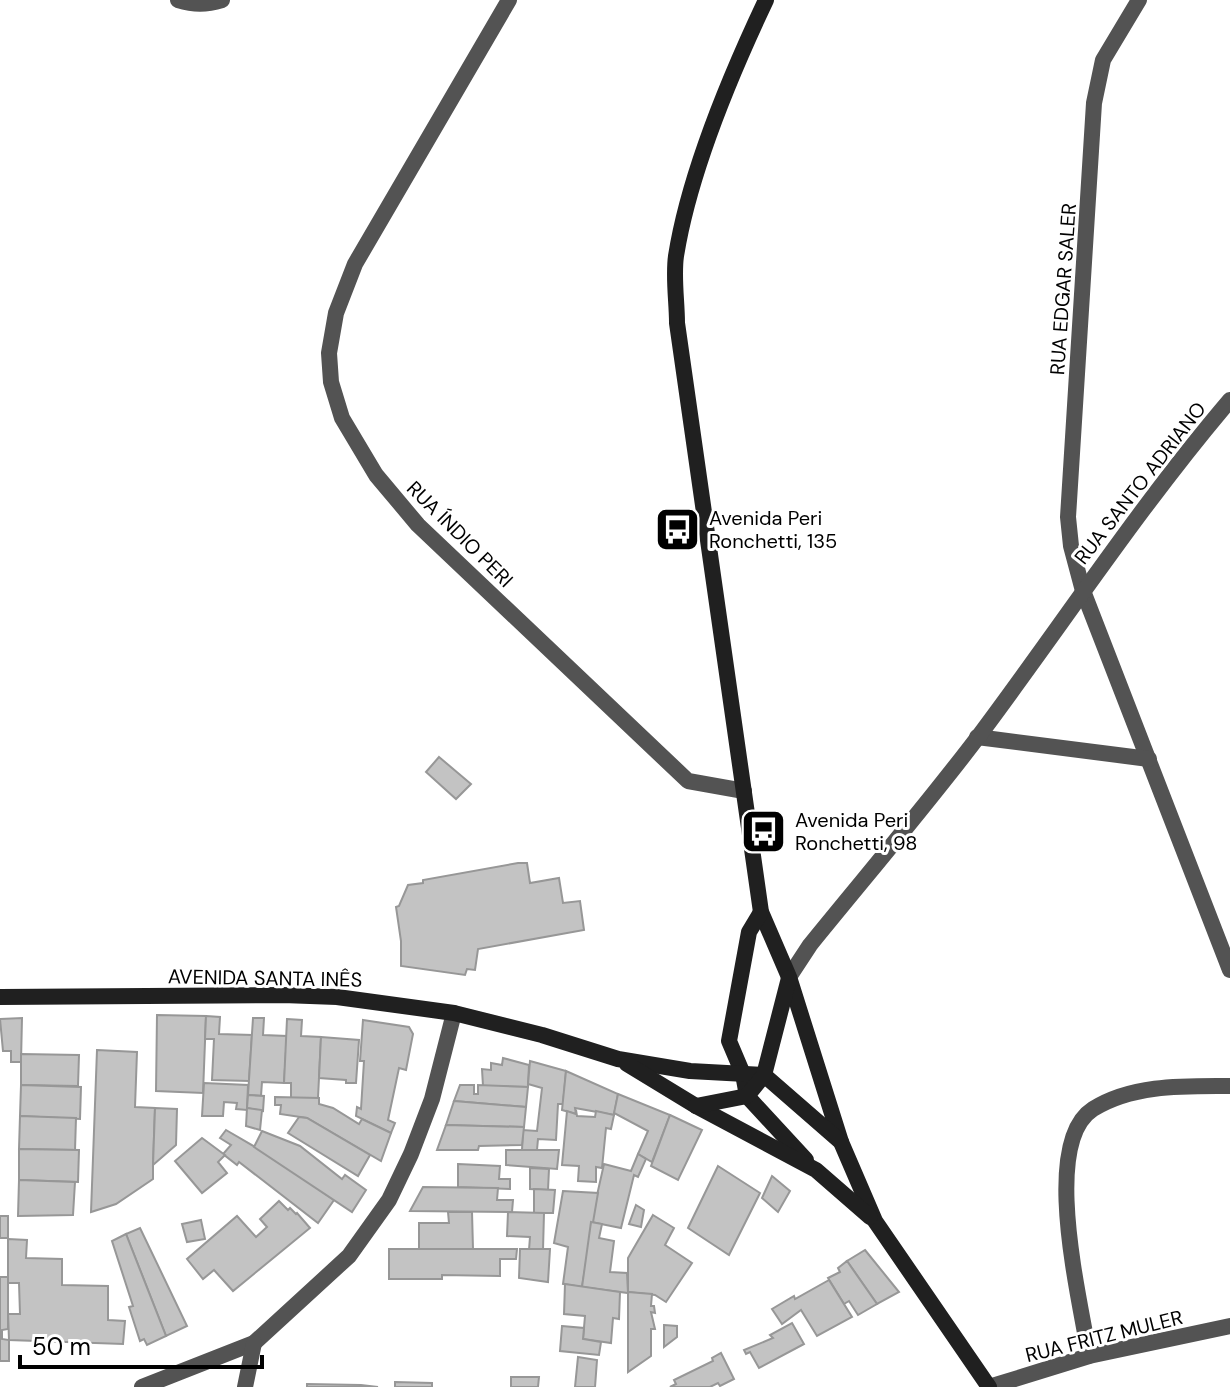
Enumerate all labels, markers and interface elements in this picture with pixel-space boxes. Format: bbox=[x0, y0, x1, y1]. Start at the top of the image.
street label: RUA EDGAR SALER bbox=[1044, 202, 1082, 376]
street label: RUA SANTO ADRIANO bbox=[1068, 397, 1212, 569]
street label: RUA ÍNDIO PERI bbox=[401, 475, 519, 593]
bus stop icon: Avenida Peri Ronchetti, 135 bbox=[654, 505, 702, 553]
place label: Avenida Peri Ronchetti, 135 bbox=[709, 505, 837, 554]
place label: Avenida Peri Ronchetti, 98 bbox=[795, 807, 917, 856]
bus stop icon: Avenida Peri Ronchetti, 98 bbox=[740, 808, 788, 856]
street label: AVENIDA SANTA INÊS bbox=[168, 963, 362, 993]
street label: RUA FRITZ MULER bbox=[1023, 1304, 1185, 1368]
scale bar bbox=[20, 1319, 262, 1369]
text: 50 m bbox=[32, 1331, 91, 1362]

